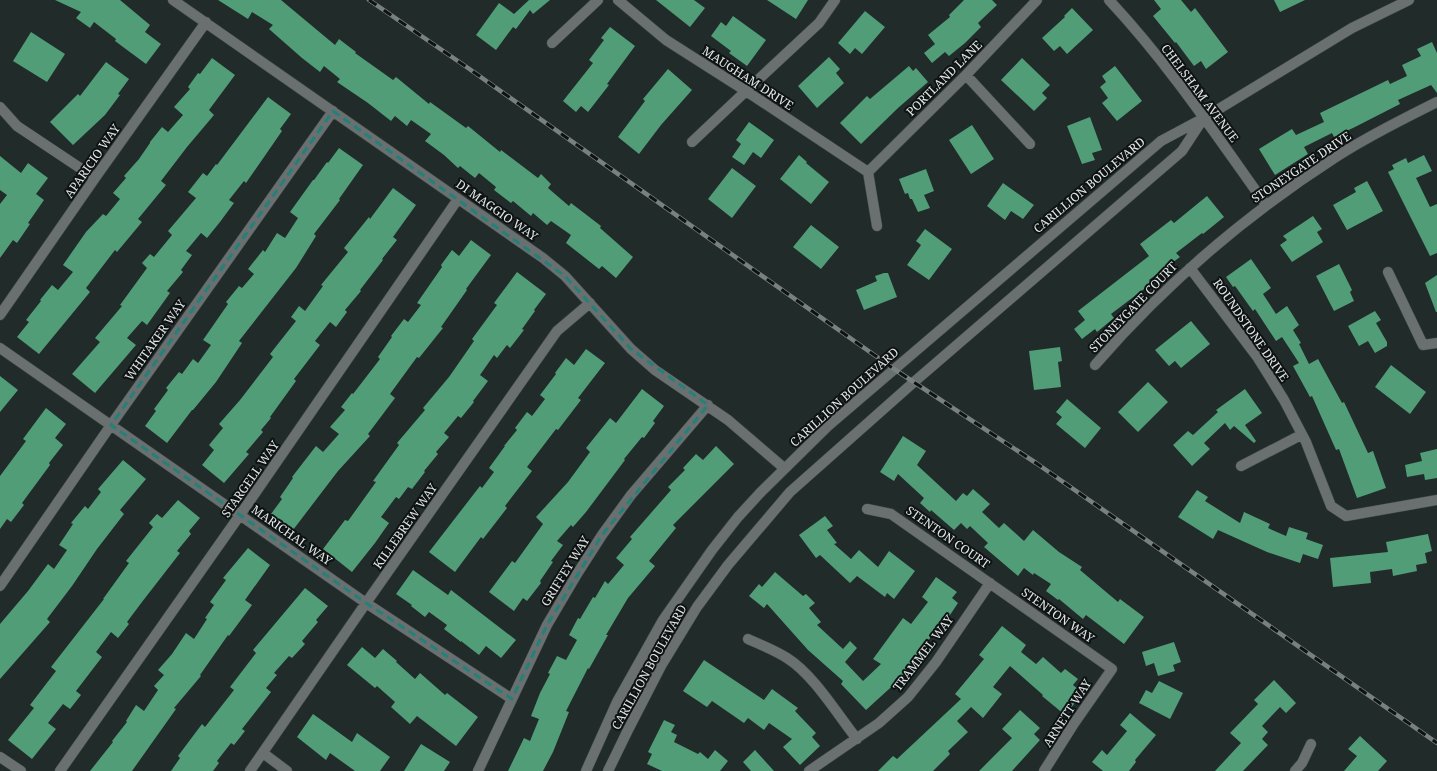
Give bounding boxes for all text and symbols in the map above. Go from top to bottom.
street label: PORTLAND LANE [902,36,986,120]
street label: CHELSHAM AVENUE [1157,40,1243,146]
street label: MAUGHAM DRIVE [699,42,797,114]
street label: APARICIO WAY [60,120,124,201]
street label: STONEYGATE DRIVE [1248,127,1354,207]
street label: CARILLION BOULEVARD [1030,133,1149,237]
street label: DI MAGGIO WAY [453,175,542,245]
street label: STONEYGATE COURT [1085,257,1181,356]
street label: ROUNDSTONE DRIVE [1209,275,1293,385]
street label: WHITAKER WAY [121,296,190,384]
street label: CARILLION BOULEVARD [786,343,902,450]
street label: STARGELL WAY [217,437,283,521]
street label: KILLEBREW WAY [369,479,441,572]
street label: MARICHAL WAY [248,501,336,569]
street label: STENTON COURT [903,502,994,573]
street label: GRIFFEY WAY [537,532,594,609]
street label: STENTON WAY [1018,584,1098,647]
street label: CARILLION BOULEVARD [607,601,691,733]
street label: TRAMMEL WAY [889,611,958,695]
street label: ARNETT WAY [1039,675,1096,750]

